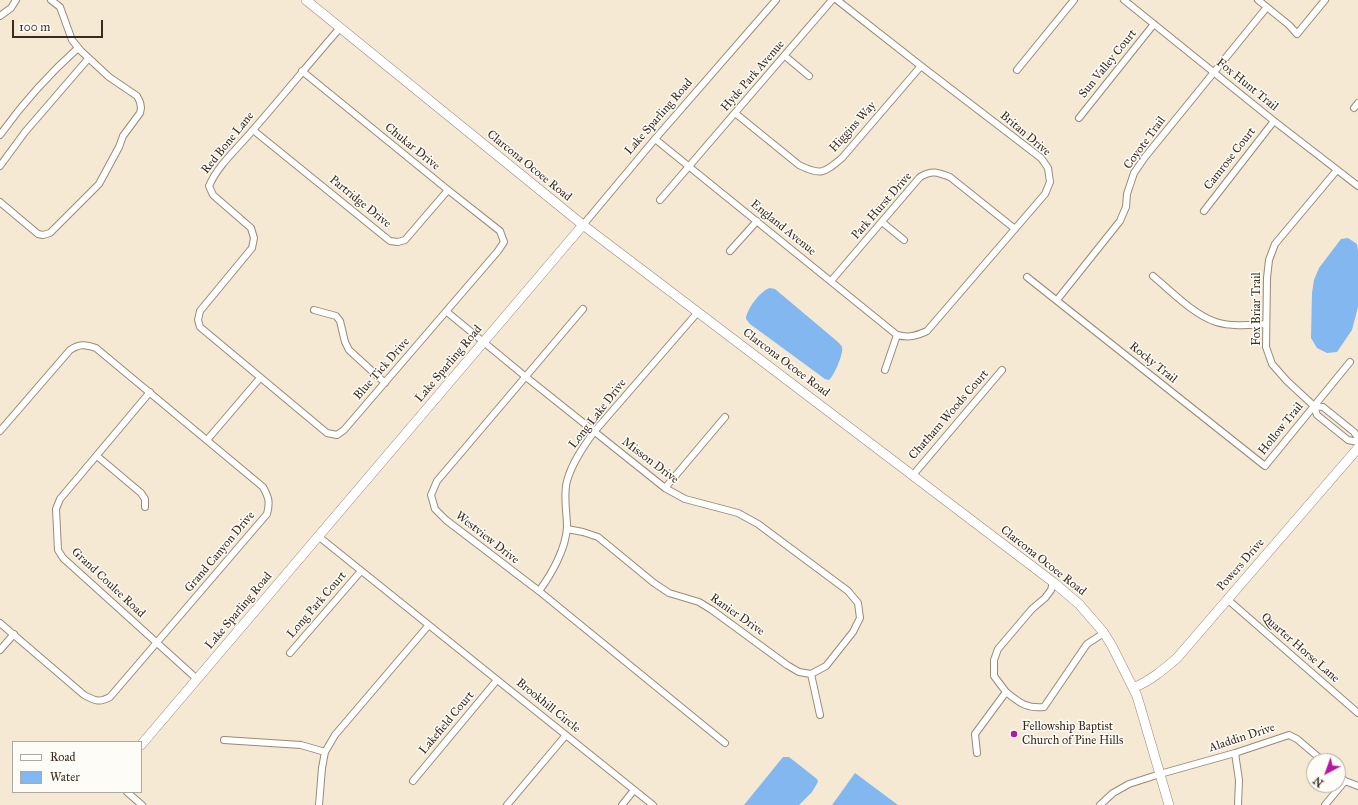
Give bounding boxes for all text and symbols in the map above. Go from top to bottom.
scale bar [14,12,105,38]
text: 100 m [19,20,50,34]
street label: Sun Valley Court [1076,27,1140,101]
street label: Hyde Park Avenue [718,37,788,115]
street label: Fox Hunt Trail [1213,56,1281,114]
street label: Lake Sparling Road [622,76,696,158]
street label: Higgins Way [827,99,879,155]
street label: Red Bone Lane [199,109,257,177]
street label: Britan Drive [997,109,1053,159]
street label: Coyote Trail [1121,114,1169,172]
street label: Chukar Drive [382,120,442,174]
street label: Camrose Court [1201,125,1259,193]
street label: Clarcona Ocoee Road [484,127,574,205]
street label: Park Hurst Drive [849,169,915,243]
street label: Partridge Drive [326,173,394,231]
street label: England Avenue [747,197,819,259]
street label: Fox Briar Trail [1250,272,1264,346]
street label: Lake Sparling Road [413,323,485,405]
street label: Clarcona Ocoee Road [740,326,832,400]
street label: Blue Tick Drive [351,335,413,403]
street label: Rocky Trail [1126,339,1180,387]
street label: Chatham Woods Court [906,367,992,463]
street label: Long Lake Drive [566,376,630,452]
street label: Hollow Trail [1255,400,1307,458]
street label: Misson Drive [619,435,681,487]
street label: Grand Canyon Drive [182,509,258,595]
street label: Westview Drive [452,509,522,567]
street label: Clarcona Ocoee Road [997,523,1089,599]
street label: Powers Drive [1214,536,1268,594]
street label: Grand Coulee Road [68,545,148,621]
street label: Long Park Court [284,569,350,641]
street label: Lake Sparling Road [203,570,275,652]
street label: Ranier Drive [707,591,767,639]
street label: Quarter Horse Lane [1258,610,1342,686]
street label: Brookhill Circle [513,676,583,736]
street label: Lakefield Court [417,689,477,757]
place label: Fellowship Baptist Church of Pine Hills [1022,720,1123,748]
street label: Aladdin Drive [1207,721,1277,755]
marker: Fellowship Baptist Church of Pine Hills [1009,729,1019,739]
legend [12,741,142,793]
text: Road [50,750,76,764]
north arrow [1306,753,1346,793]
text: Water [50,770,80,784]
text: N [1311,774,1326,790]

